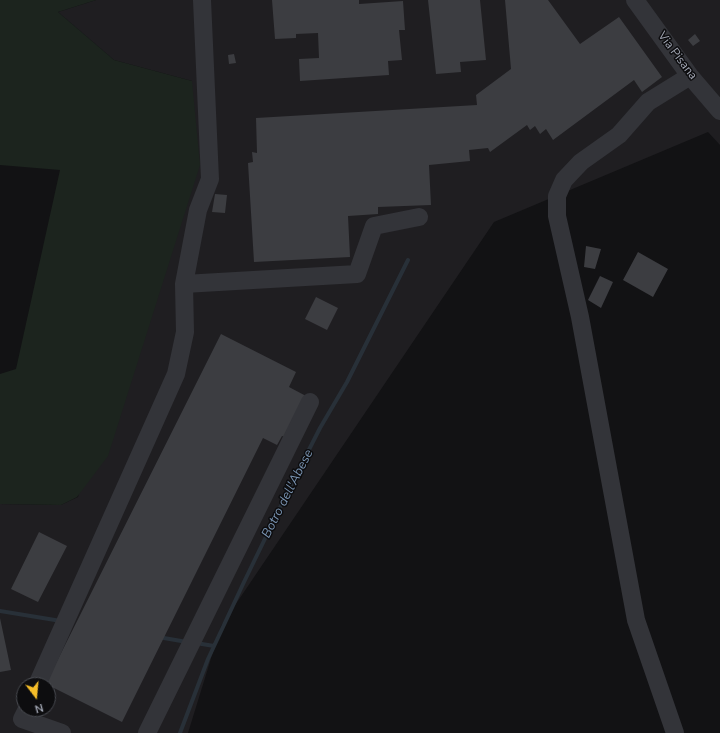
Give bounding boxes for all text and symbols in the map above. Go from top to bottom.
street label: Via Pisana [654,29,700,83]
water label: Botro dell'Abese [259,447,317,541]
north arrow [16,677,56,717]
text: N [33,700,45,716]

